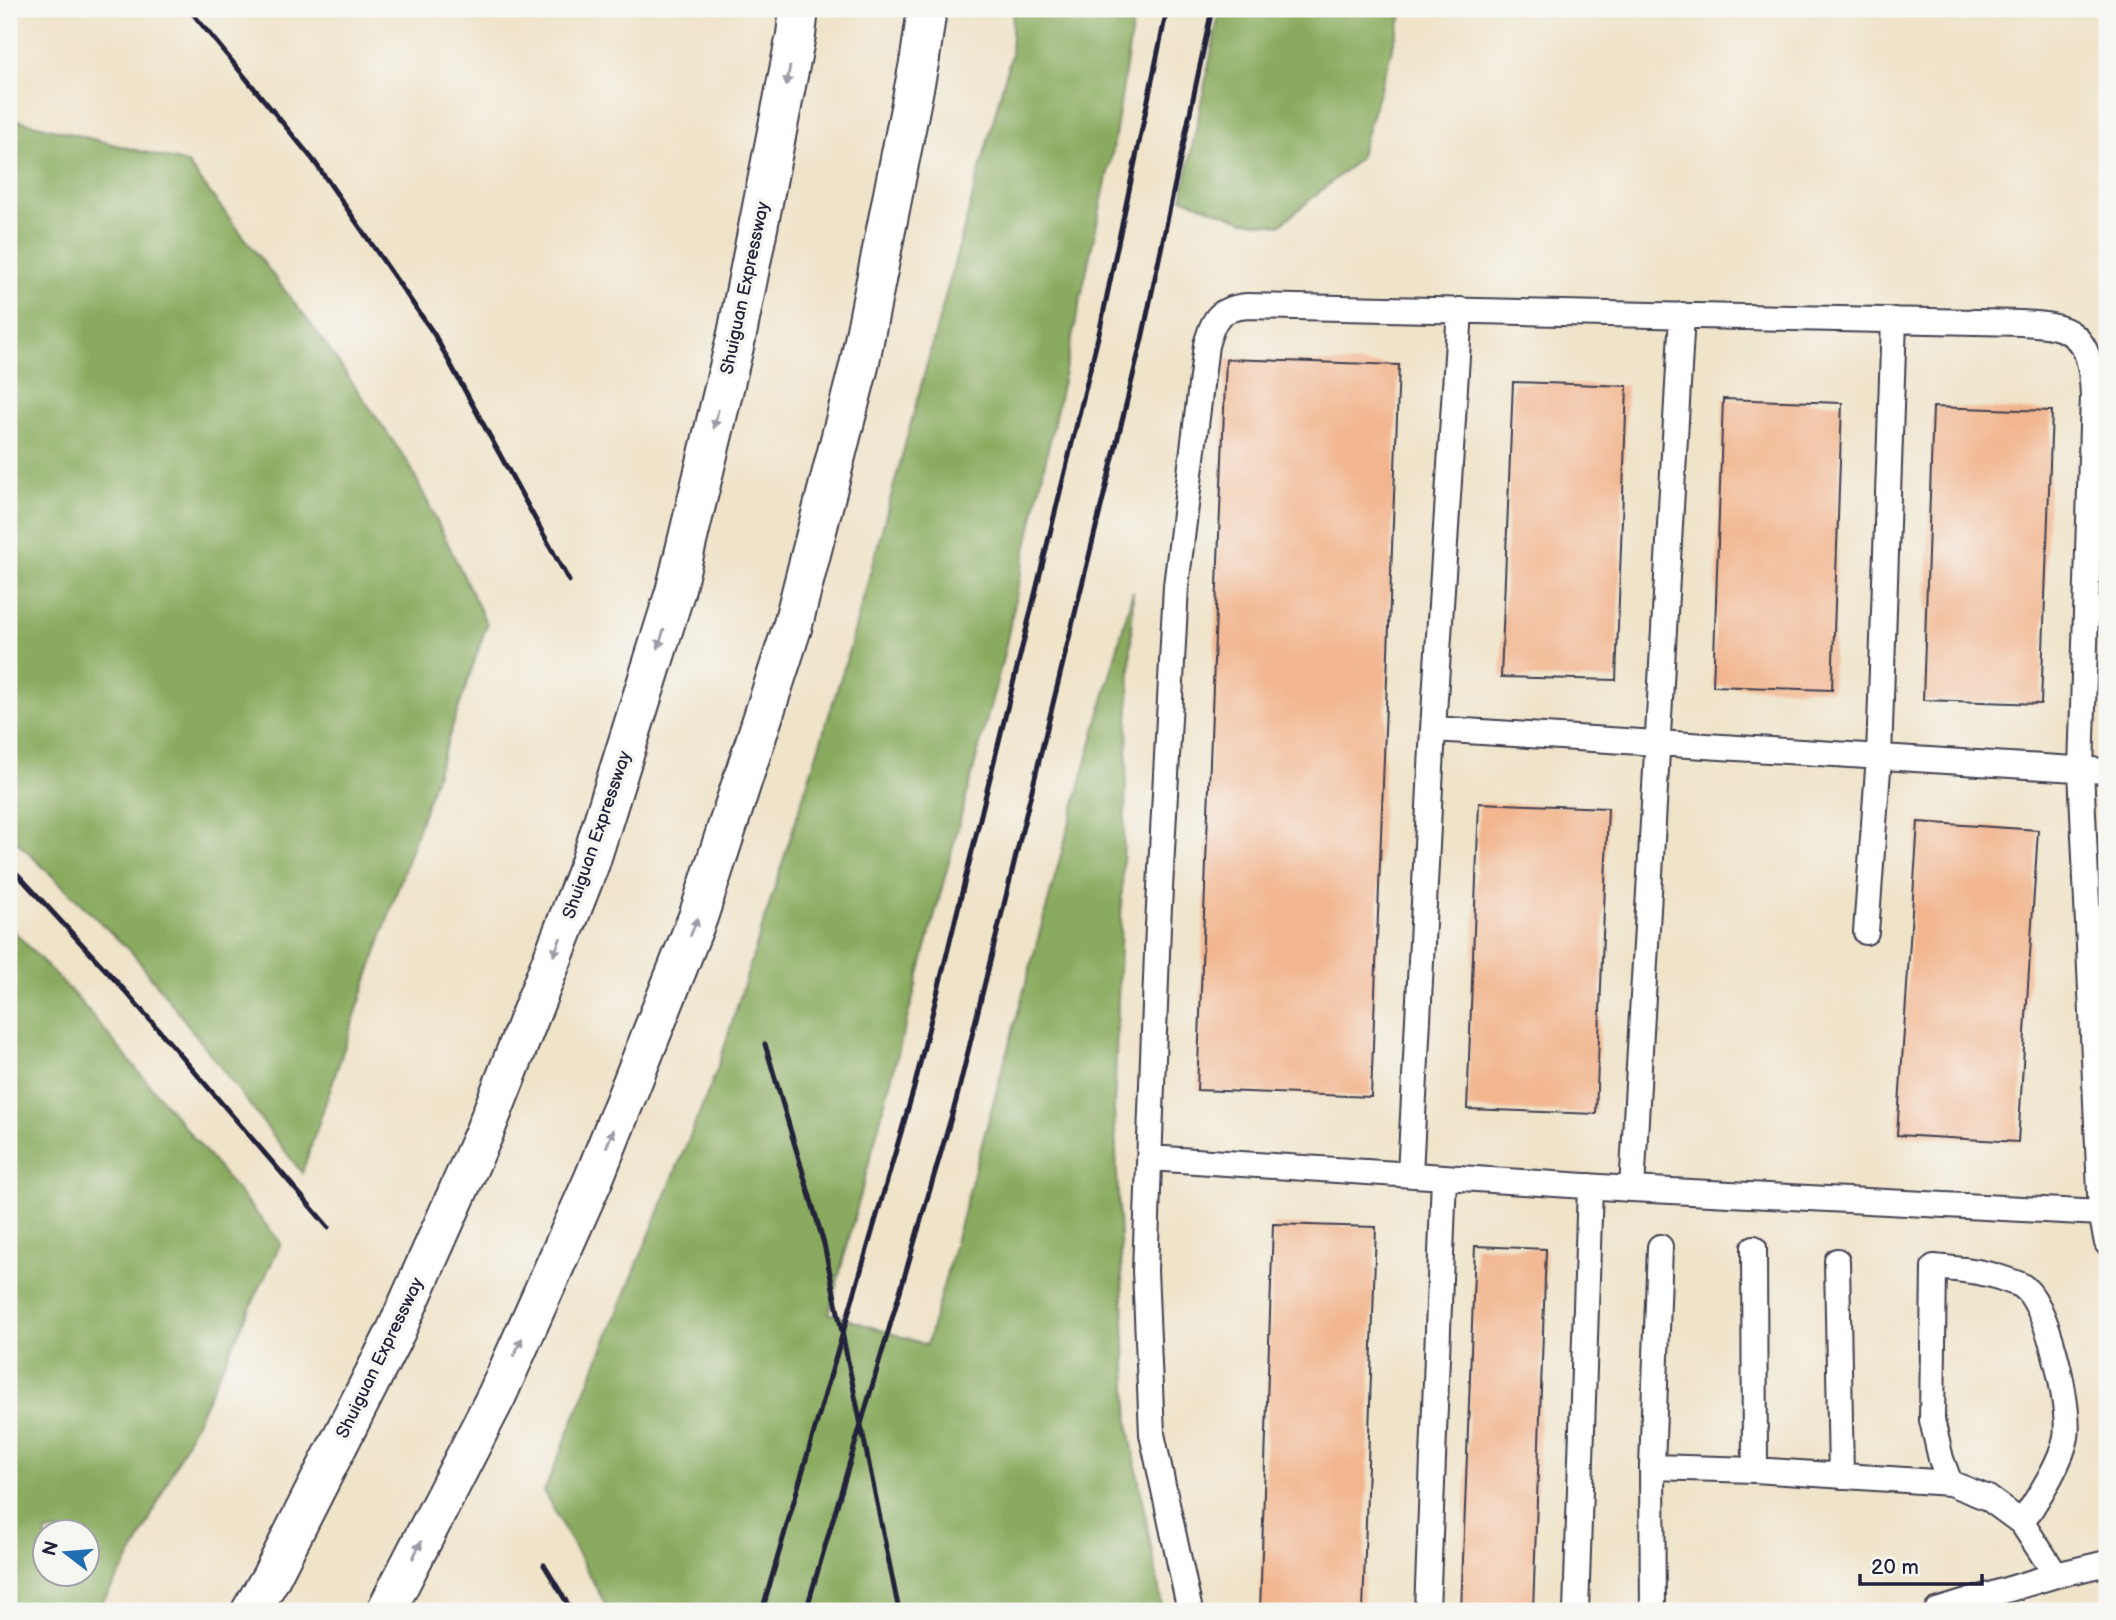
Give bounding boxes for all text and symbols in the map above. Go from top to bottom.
one-way arrow [782,65,793,87]
street label: Shuiguan Expressway [716,199,774,376]
one-way arrow [711,408,722,430]
one-way arrow [655,629,665,650]
street label: Shuiguan Expressway [558,747,636,922]
one-way arrow [689,916,700,937]
one-way arrow [552,937,563,958]
one-way arrow [604,1128,615,1149]
street label: Shuiguan Expressway [332,1273,428,1442]
one-way arrow [513,1336,524,1357]
north arrow [32,1518,102,1588]
text: N [38,1539,64,1559]
one-way arrow [411,1540,423,1560]
scale bar [1860,1543,1983,1587]
text: 20 m [1871,1555,1919,1580]

